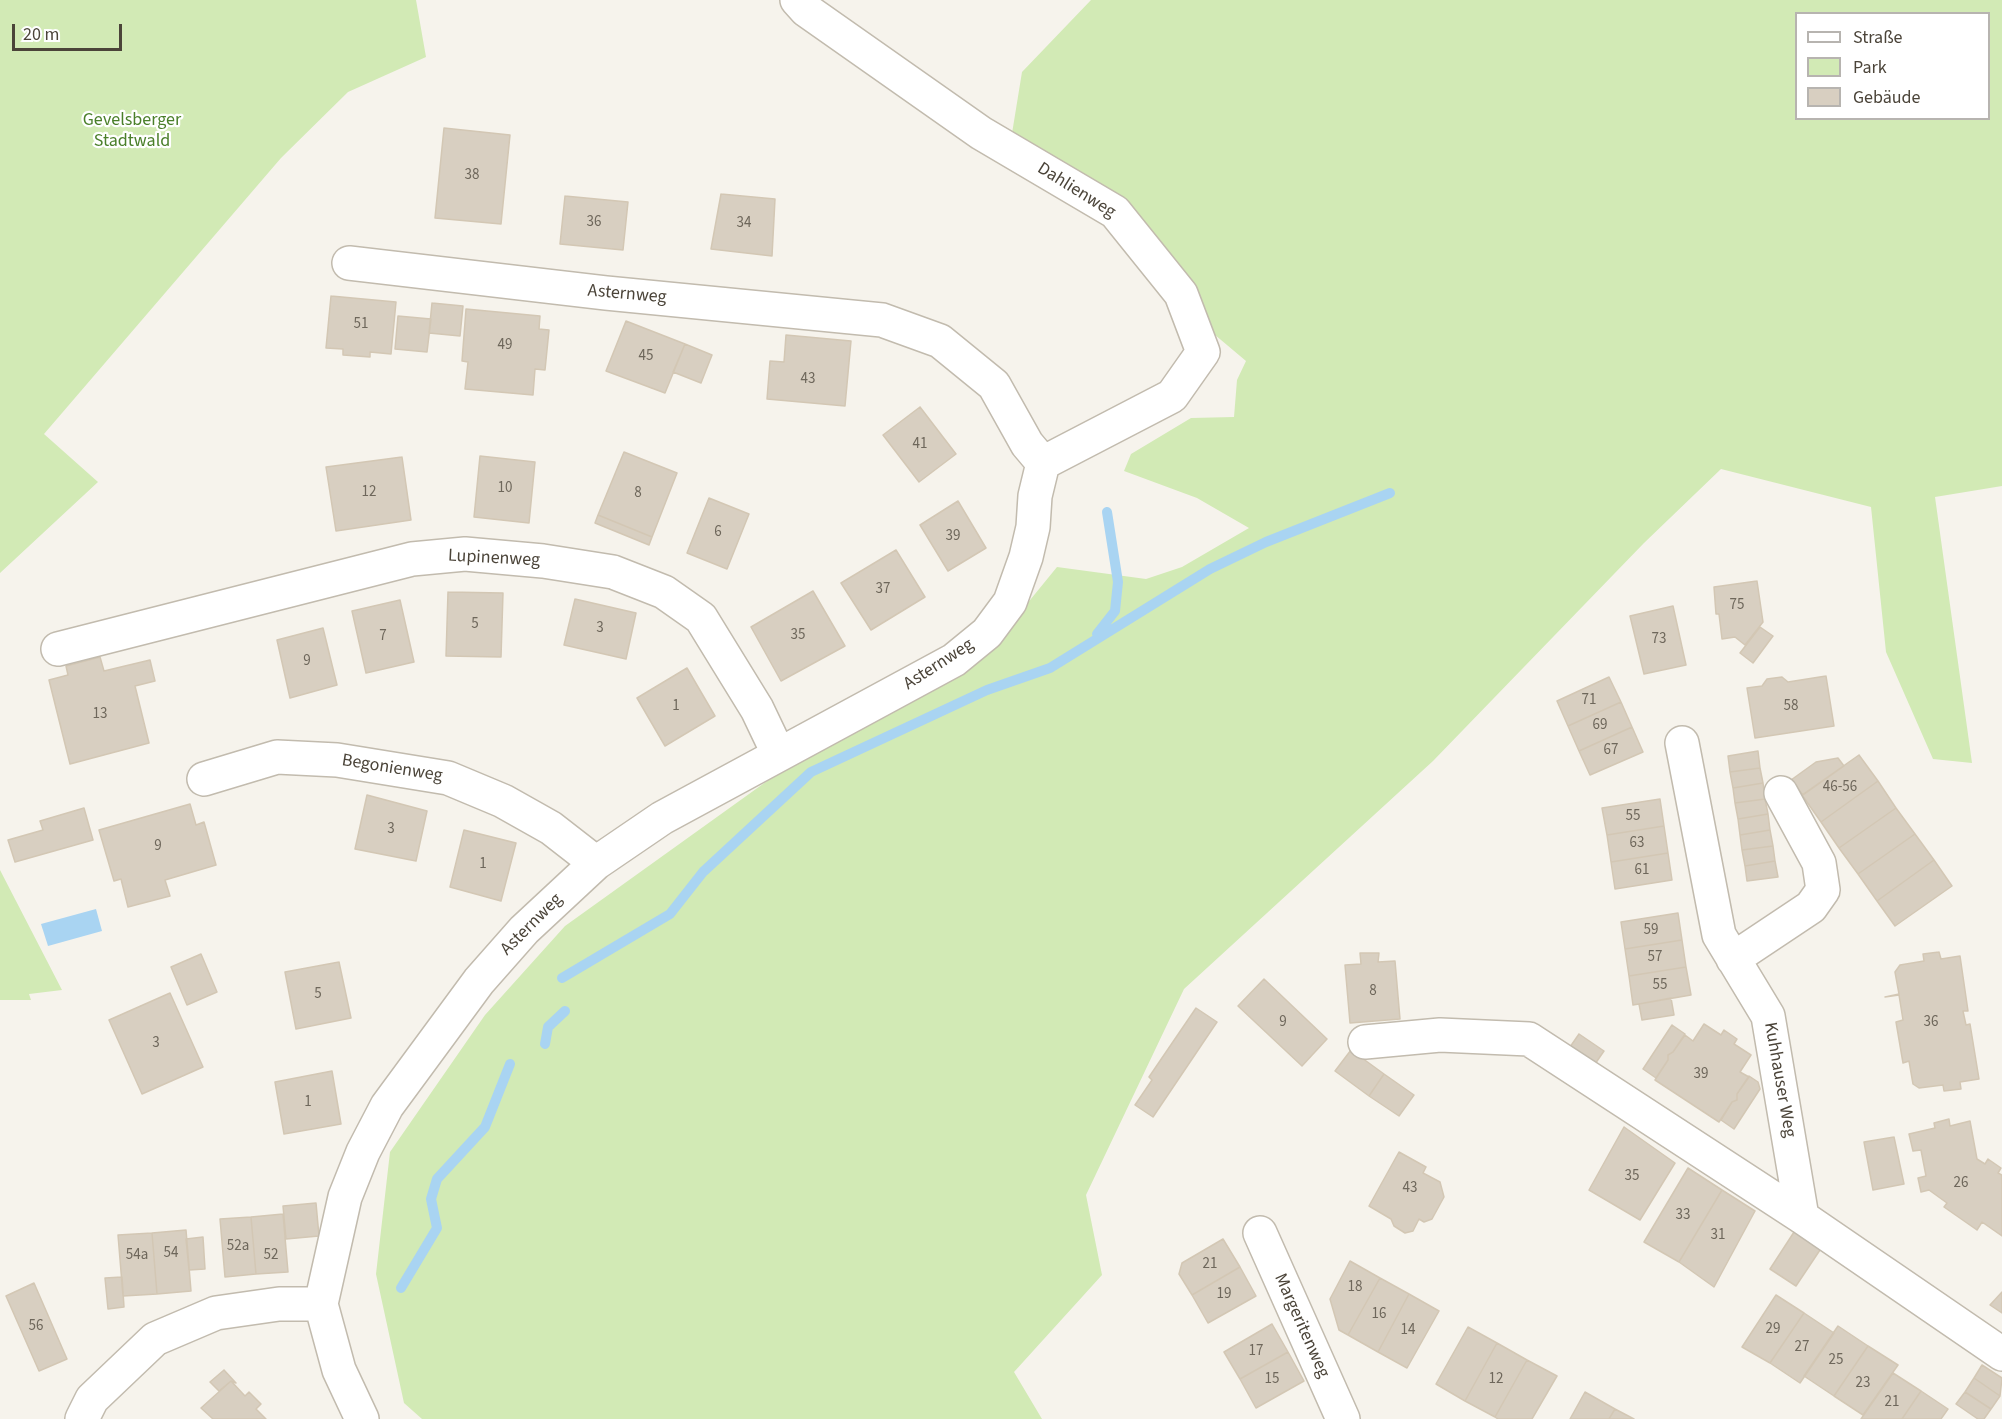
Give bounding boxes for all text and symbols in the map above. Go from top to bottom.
scale bar [15,12,124,50]
legend [1795,12,1990,120]
text: 20 m [23,22,59,47]
text: Straße [1853,25,1902,50]
text: Park [1853,55,1887,80]
text: Gebäude [1853,85,1921,110]
park label: Gevelsberger Stadtwald [83,110,181,152]
street label: Dahlienweg [1033,158,1119,224]
house number: 38 [465,167,479,185]
house number: 36 [587,214,601,232]
house number: 34 [737,215,751,233]
street label: Asternweg [587,281,667,309]
house number: 51 [354,316,368,334]
house number: 49 [498,337,512,355]
house number: 45 [639,348,653,366]
house number: 43 [801,371,815,389]
house number: 41 [913,436,927,454]
house number: 10 [498,480,512,498]
house number: 12 [362,484,376,502]
house number: 8 [634,485,642,503]
house number: 6 [714,524,722,542]
house number: 39 [946,528,960,546]
street label: Lupinenweg [447,546,541,572]
house number: 37 [876,581,890,599]
house number: 75 [1730,597,1744,615]
house number: 5 [471,616,479,634]
house number: 3 [596,620,604,638]
house number: 35 [791,627,805,645]
house number: 7 [379,628,387,646]
house number: 73 [1652,631,1666,649]
street label: Asternweg [900,634,978,696]
house number: 9 [303,653,311,671]
house number: 71 [1582,692,1596,710]
house number: 1 [672,698,680,716]
house number: 58 [1784,698,1798,716]
house number: 13 [93,706,107,724]
house number: 69 [1593,717,1607,735]
house number: 67 [1604,742,1618,760]
street label: Begonienweg [340,750,444,788]
house number: 46-56 [1823,779,1857,797]
house number: 55 [1626,808,1640,826]
house number: 3 [387,821,395,839]
house number: 63 [1630,835,1644,853]
house number: 9 [154,838,162,856]
house number: 1 [479,856,487,874]
house number: 61 [1635,862,1649,880]
street label: Asternweg [496,889,568,961]
house number: 59 [1644,922,1658,940]
house number: 57 [1648,949,1662,967]
house number: 55 [1653,977,1667,995]
house number: 8 [1369,983,1377,1001]
house number: 5 [314,986,322,1004]
house number: 9 [1279,1014,1287,1032]
house number: 36 [1924,1014,1938,1032]
street label: Kuhhauser Weg [1758,1021,1800,1139]
house number: 3 [152,1035,160,1053]
house number: 39 [1694,1066,1708,1084]
house number: 1 [304,1094,312,1112]
house number: 35 [1625,1168,1639,1186]
house number: 26 [1954,1175,1968,1193]
house number: 43 [1403,1180,1417,1198]
house number: 33 [1676,1207,1690,1225]
house number: 31 [1711,1227,1725,1245]
house number: 52a [227,1238,249,1256]
house number: 54 [164,1245,178,1263]
house number: 54a [126,1247,148,1265]
house number: 52 [264,1247,278,1265]
house number: 21 [1203,1256,1217,1274]
street label: Margeritenweg [1268,1270,1334,1382]
house number: 18 [1348,1279,1362,1297]
house number: 19 [1217,1286,1231,1304]
house number: 16 [1372,1306,1386,1324]
house number: 56 [29,1318,43,1336]
house number: 29 [1766,1321,1780,1339]
house number: 14 [1401,1322,1415,1340]
house number: 27 [1795,1339,1809,1357]
house number: 17 [1249,1343,1263,1361]
house number: 25 [1829,1352,1843,1370]
house number: 15 [1265,1371,1279,1389]
house number: 12 [1489,1371,1503,1389]
house number: 23 [1856,1375,1870,1393]
house number: 21 [1885,1394,1899,1412]

